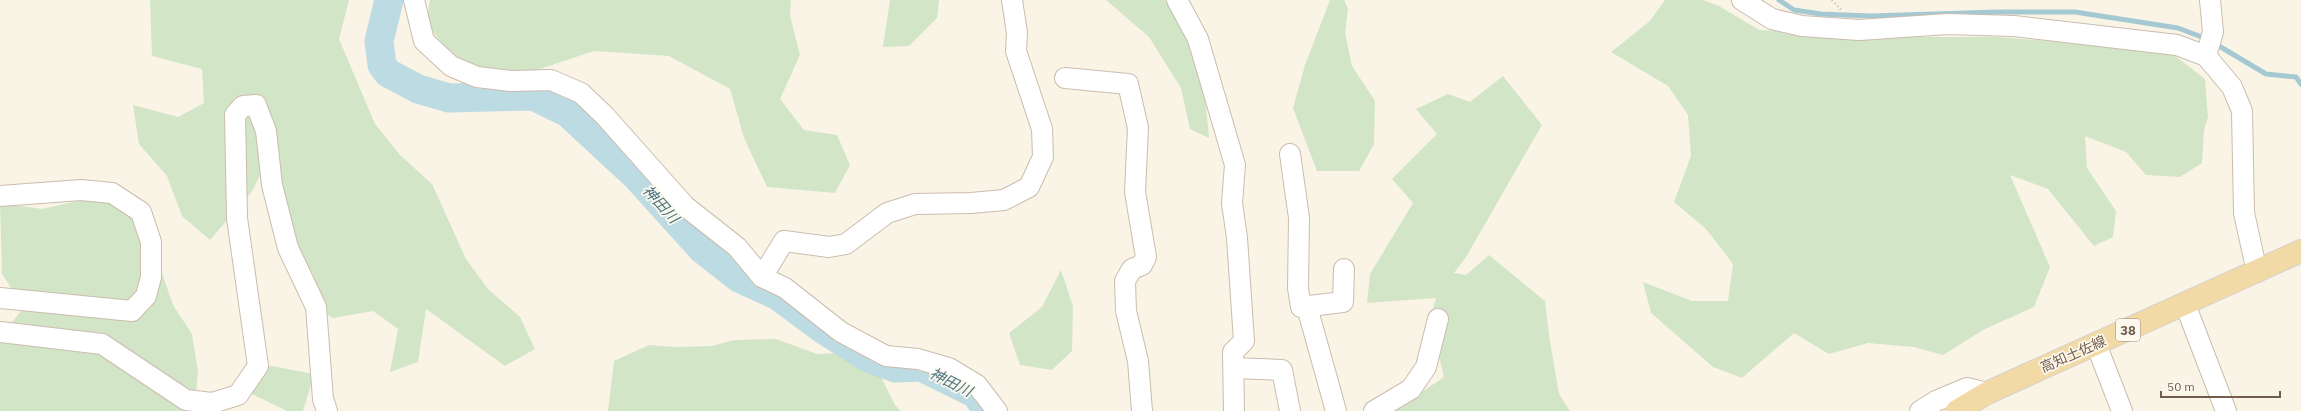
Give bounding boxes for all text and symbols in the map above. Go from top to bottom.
water label: 神田川 [639,181,684,229]
road number: 38 [2116,319,2140,341]
street label: 高知土佐線 [2037,332,2109,376]
water label: 神田川 [927,363,977,402]
scale bar [2161,373,2280,399]
text: 50 m [2167,379,2195,394]

